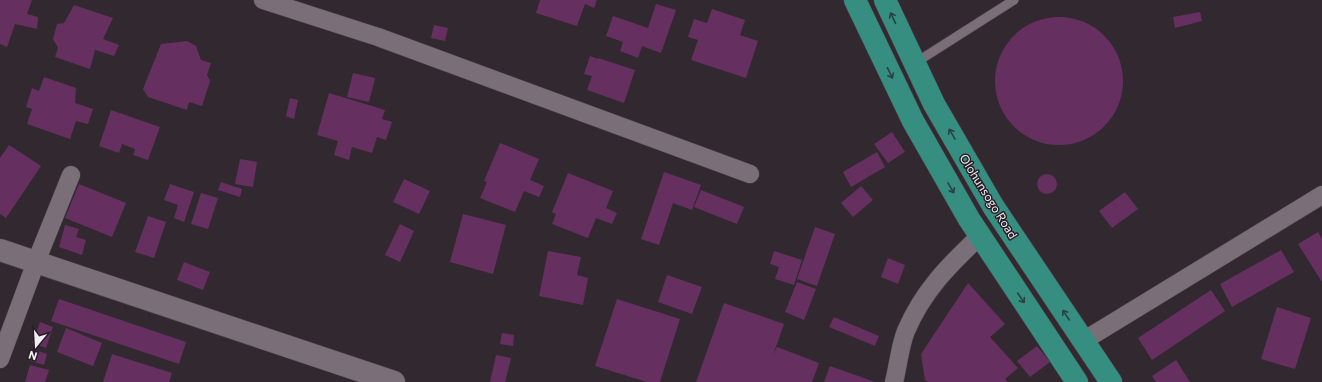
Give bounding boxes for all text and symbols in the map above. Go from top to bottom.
one-way arrow [889,12,896,24]
one-way arrow [887,67,894,79]
one-way arrow [947,128,955,140]
street label: Olohunsogo Road [957,151,1021,241]
one-way arrow [947,182,955,194]
one-way arrow [1017,292,1025,303]
one-way arrow [1062,310,1070,321]
north arrow [16,326,56,366]
text: N [27,349,39,363]

